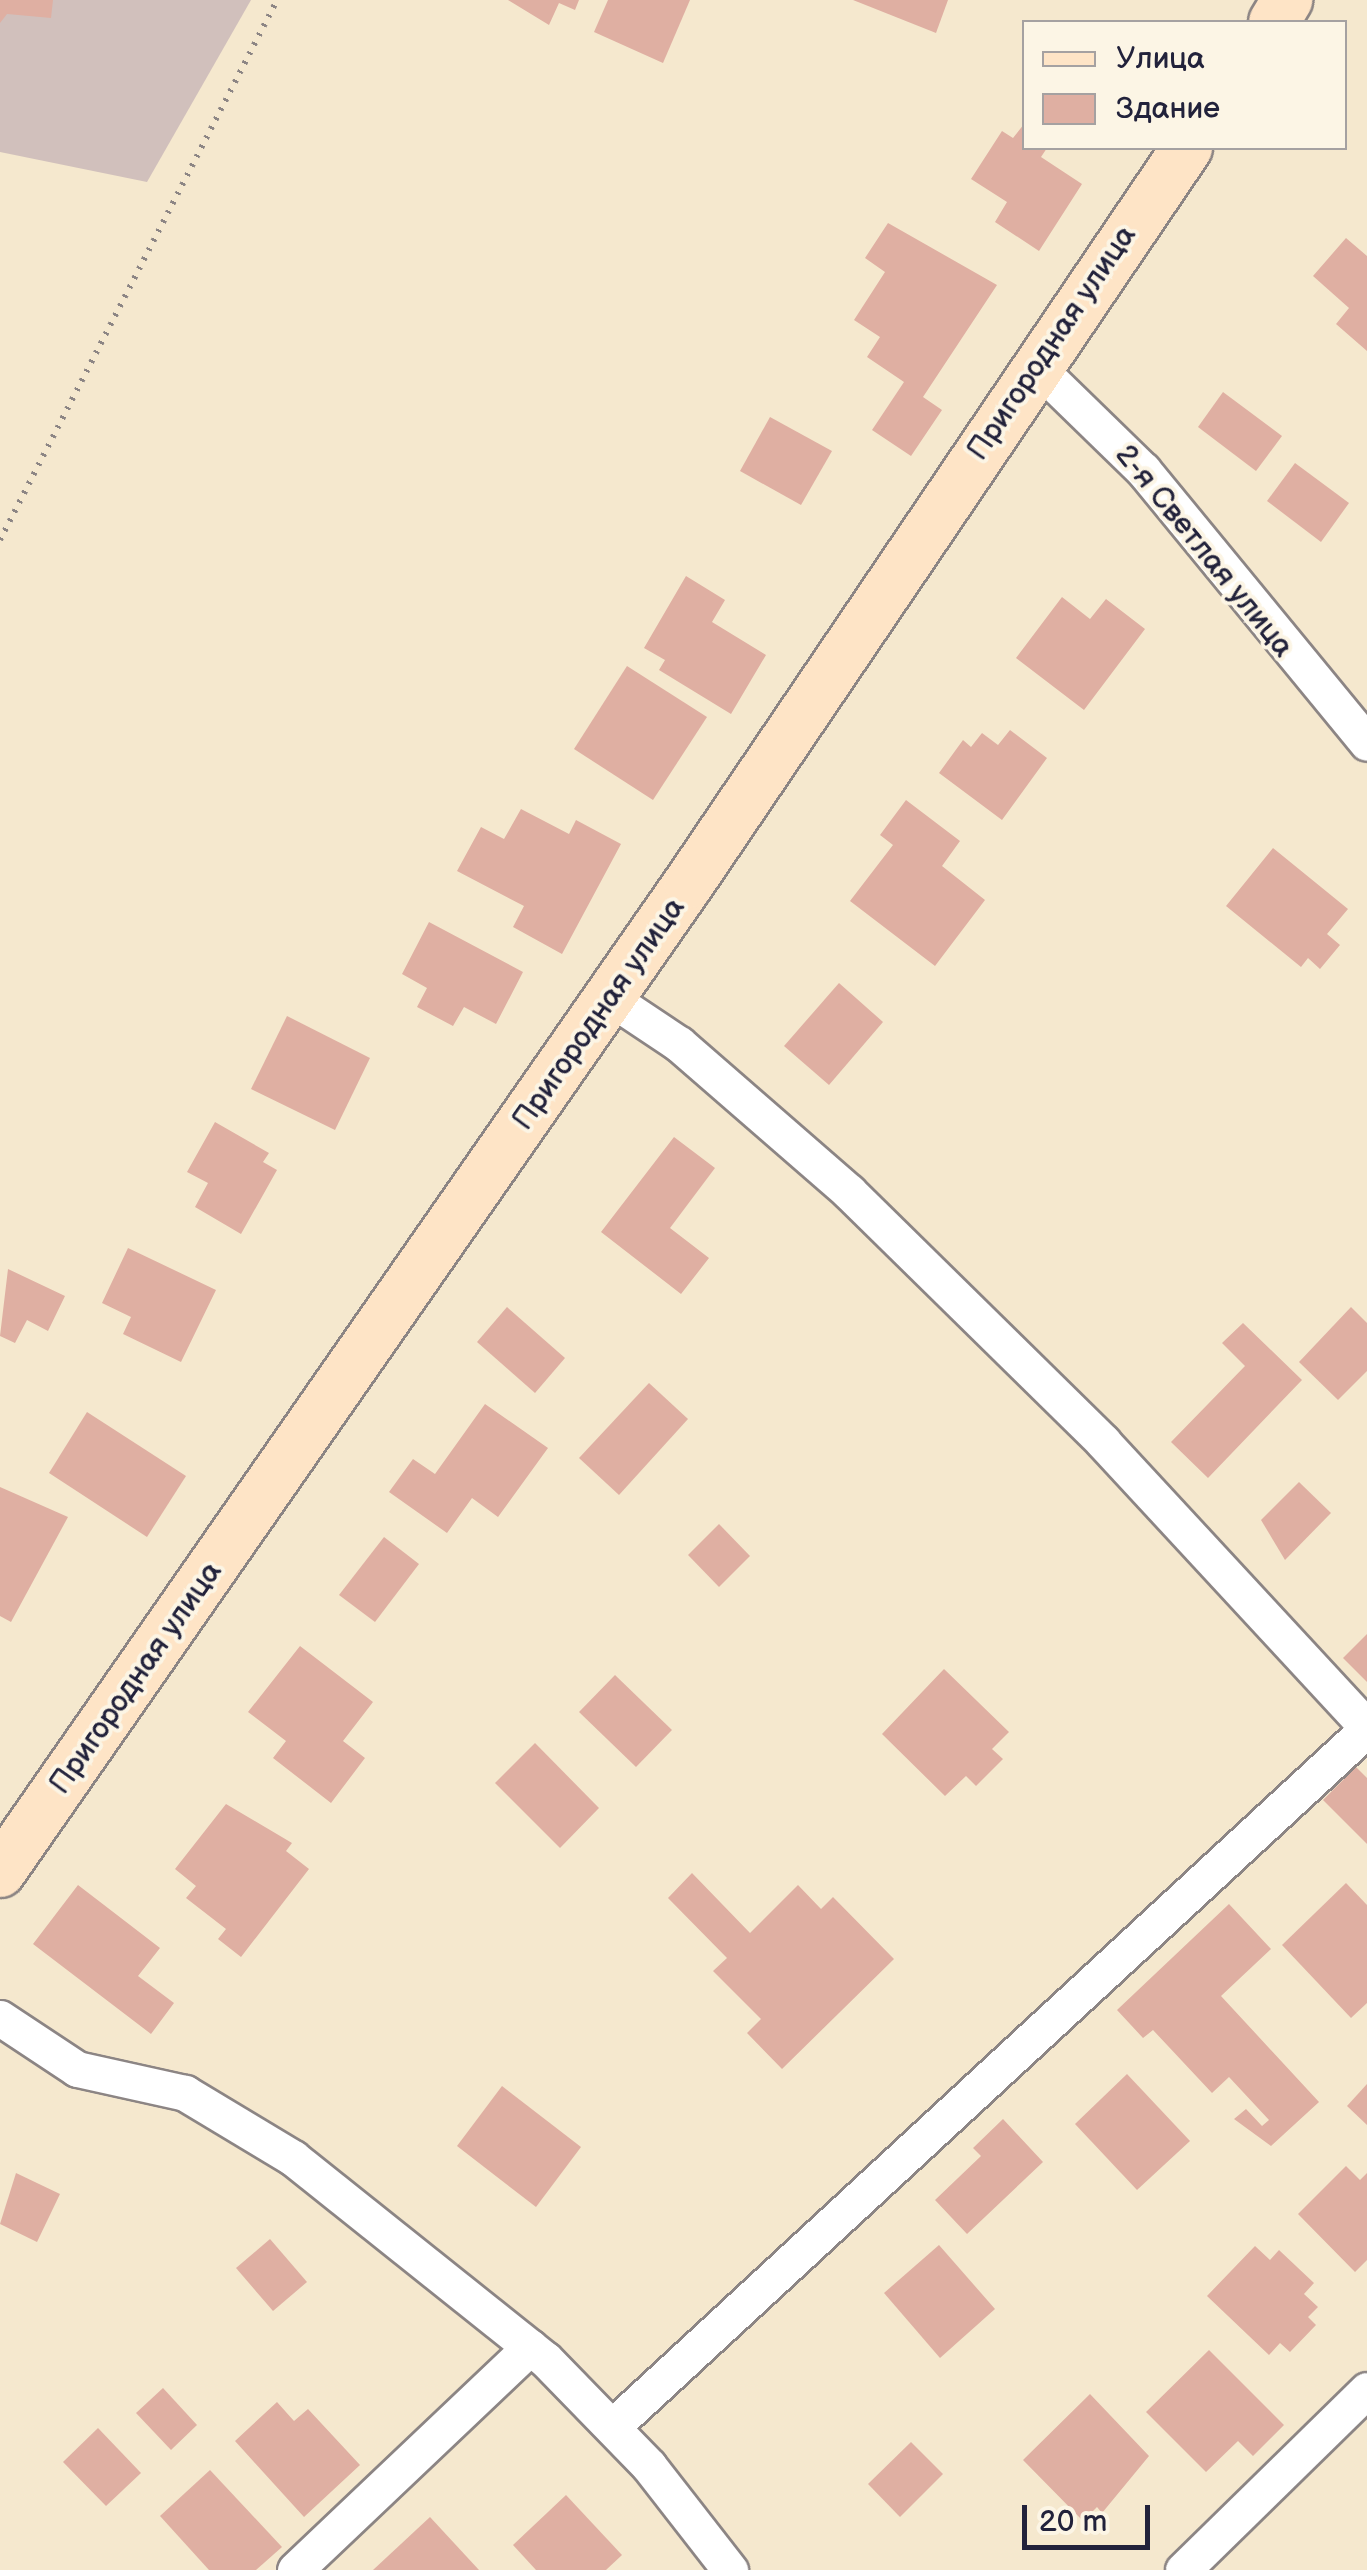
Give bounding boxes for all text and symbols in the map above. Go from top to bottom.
legend [1022,20,1347,150]
text: Улица [1116,41,1205,77]
text: Здание [1116,91,1220,127]
street label: Пригородная улица [960,219,1144,467]
street label: 2-я Светлая улица [1107,438,1301,664]
street label: Пригородная улица [505,891,693,1137]
street label: Пригородная улица [42,1555,230,1801]
scale bar [1027,2485,1154,2547]
text: 20 m [1039,2504,1107,2540]

